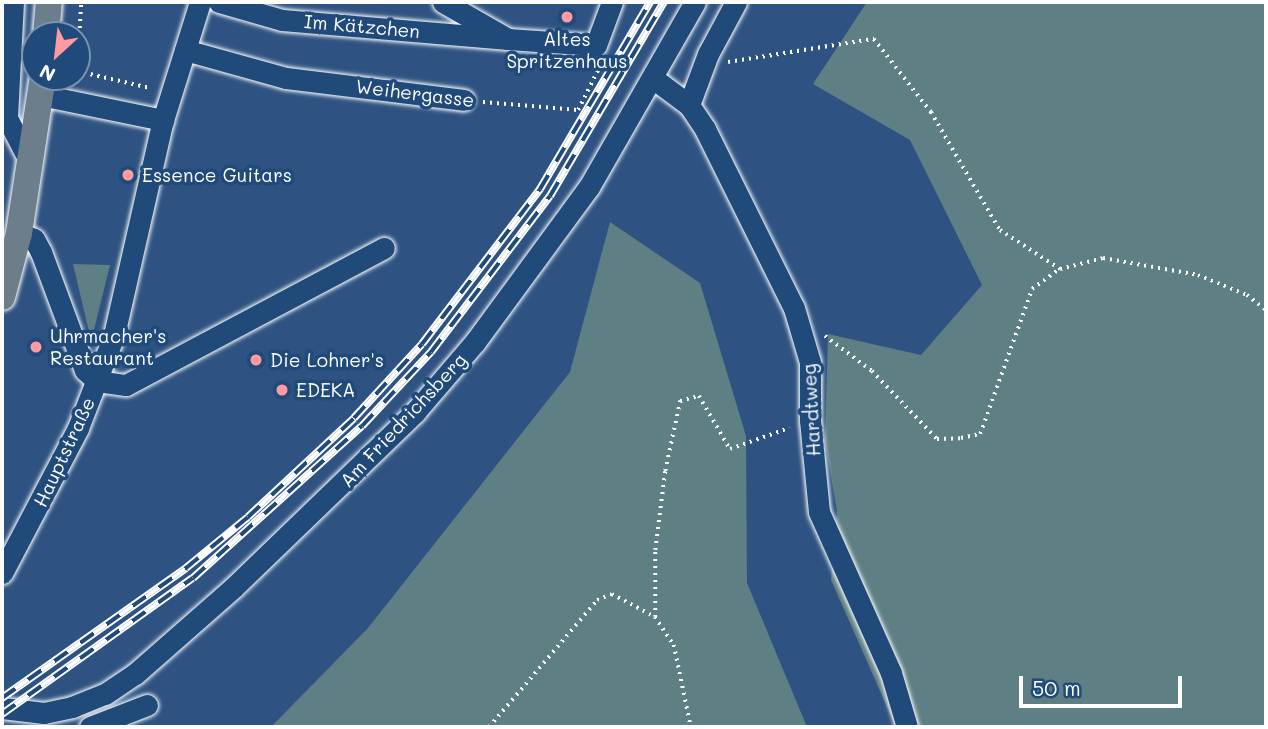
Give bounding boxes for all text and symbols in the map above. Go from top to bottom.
marker: Altes Spritzenhaus [559,9,575,25]
street label: Im Kätzchen [303,10,421,42]
north arrow [21,21,91,91]
place label: Altes Spritzenhaus [506,28,628,72]
text: N [35,59,59,88]
street label: Weihergasse [354,74,476,112]
place label: Essence Guitars [142,164,292,186]
marker: Essence Guitars [120,167,136,183]
place label: Uhrmacher's Restaurant [50,325,167,369]
marker: Uhrmacher's Restaurant [28,339,44,355]
street label: Am Friedrichsberg [335,348,471,492]
place label: Die Lohner's [270,349,384,371]
marker: Die Lohner's [248,352,264,368]
street label: Hardtweg [797,363,825,457]
place label: EDEKA [296,379,356,401]
marker: EDEKA [274,382,290,398]
street label: Hauptstraße [29,393,99,511]
scale bar [1023,662,1186,706]
text: 50 m [1032,674,1081,701]

